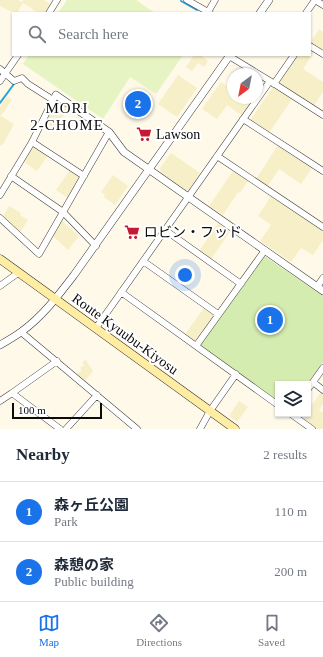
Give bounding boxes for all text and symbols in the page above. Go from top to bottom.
search box [12,12,311,56]
icon: search [26,23,48,45]
text: Search here [58,26,128,42]
north arrow [227,68,263,104]
pin: 2 [125,89,151,119]
district label: MORI 2-CHOME [30,100,104,133]
supermarket icon: Lawson [135,125,153,143]
place label: Lawson [156,127,200,142]
supermarket icon: ロビン・フッド [123,223,141,241]
place label: ロビン・フッド [144,225,242,240]
your location [175,265,195,285]
street label: Route Kyuubu-Kiyosu [69,291,181,377]
pin: 1 [257,305,283,335]
map controls [275,381,311,417]
button: layers [275,381,311,417]
scale bar [12,401,102,420]
text: 100 m [18,404,46,416]
text: Nearby [16,445,70,464]
text: 2 results [263,447,307,462]
text: 森ヶ丘公園 [54,497,129,513]
text: 1 [26,504,32,519]
text: 110 m [275,504,307,519]
text: Park [54,514,78,529]
text: 森憩の家 [54,557,114,573]
text: 2 [26,564,32,579]
text: 200 m [274,564,307,579]
text: Public building [54,574,134,589]
tab: Map [38,612,60,648]
tab: Directions [136,612,182,648]
tab: Saved [258,612,285,648]

